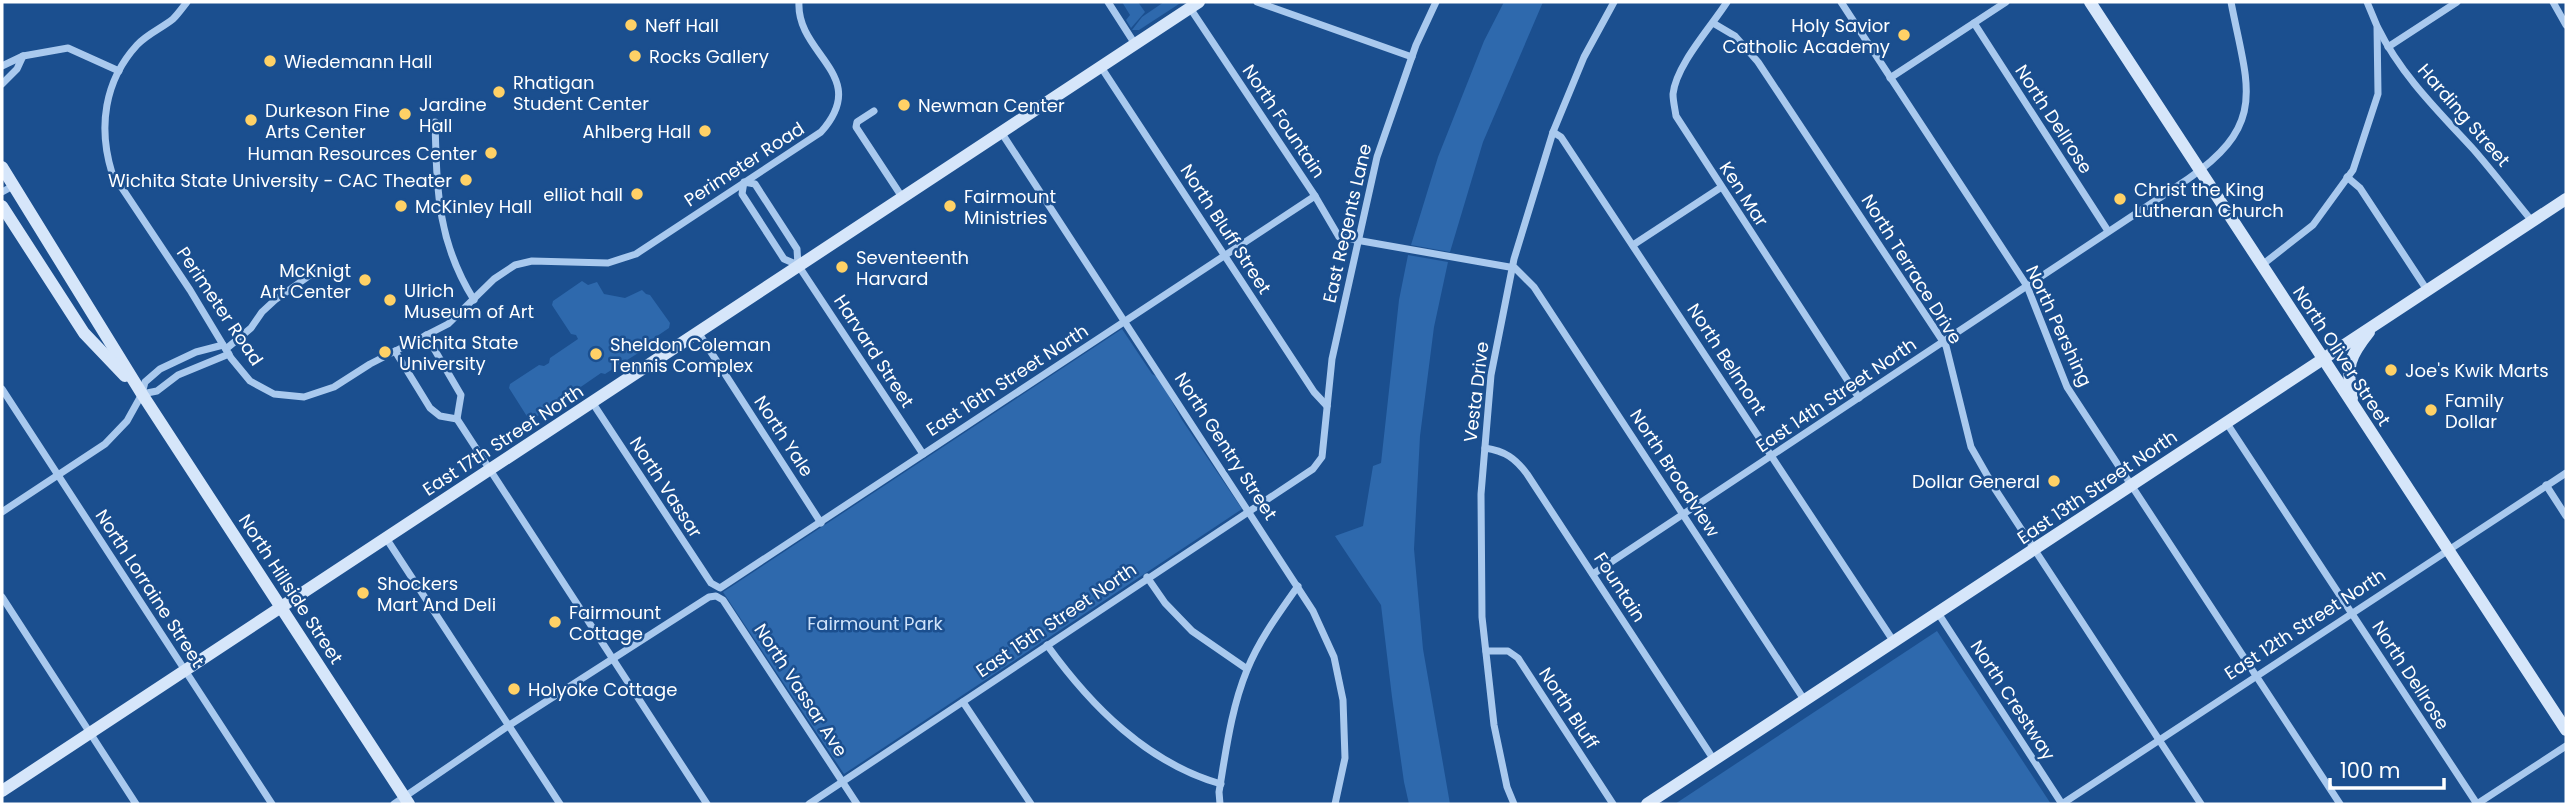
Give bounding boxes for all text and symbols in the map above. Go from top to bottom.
place label: Neff Hall [645,13,719,38]
place label: Holy Savior Catholic Academy [1723,13,1890,59]
marker: Neff Hall [623,17,639,33]
marker: Holy Savior Catholic Academy [1896,27,1912,43]
place label: Rocks Gallery [649,44,769,69]
marker: Rocks Gallery [627,48,643,64]
place label: Wiedemann Hall [284,49,433,74]
marker: Wiedemann Hall [262,53,278,69]
street label: Harding Street [2412,58,2516,172]
street label: North Fountain [1237,59,1331,183]
street label: North Dellrose [2009,60,2099,178]
place label: Rhatigan Student Center [513,70,649,116]
marker: Rhatigan Student Center [491,84,507,100]
place label: Jardine Hall [419,92,487,138]
place label: Newman Center [918,93,1065,118]
marker: Newman Center [896,97,912,113]
place label: Durkeson Fine Arts Center [265,98,390,144]
marker: Jardine Hall [397,106,413,122]
marker: Durkeson Fine Arts Center [243,112,259,128]
street label: Perimeter Road [679,116,809,212]
place label: Ahlberg Hall [582,119,691,144]
marker: Ahlberg Hall [697,123,713,139]
place label: Human Resources Center [247,141,477,166]
street label: East Regents Lane [1317,141,1377,305]
marker: Human Resources Center [483,145,499,161]
street label: Ken Mar [1714,157,1774,232]
street label: North Bluff Street [1175,159,1277,299]
place label: Wichita State University - CAC Theater [108,168,452,193]
marker: Wichita State University - CAC Theater [458,172,474,188]
place label: Christ the King Lutheran Church [2134,177,2284,223]
place label: elliot hall [543,182,623,207]
place label: Fairmount Ministries [964,184,1056,230]
marker: elliot hall [629,186,645,202]
street label: North Terrace Drive [1856,189,1968,349]
marker: Christ the King Lutheran Church [2112,191,2128,207]
place label: McKinley Hall [415,194,532,219]
marker: McKinley Hall [393,198,409,214]
marker: Fairmount Ministries [942,198,958,214]
street label: Perimeter Road [171,242,269,370]
place label: Seventeenth Harvard [856,245,969,291]
place label: McKnigt Art Center [260,258,351,304]
marker: Seventeenth Harvard [834,259,850,275]
street label: North Pershing [2020,261,2098,391]
marker: McKnigt Art Center [357,272,373,288]
place label: Ulrich Museum of Art [404,278,534,324]
street label: North Oliver Street [2287,281,2397,431]
street label: Harvard Street [828,290,920,412]
marker: Ulrich Museum of Art [382,292,398,308]
street label: North Belmont [1682,298,1772,420]
street label: East 16th Street North [921,318,1093,442]
place label: Wichita State University [399,330,518,376]
place label: Sheldon Coleman Tennis Complex [610,332,771,378]
street label: East 14th Street North [1751,332,1921,458]
street label: Vesta Drive [1457,340,1495,444]
marker: Wichita State University [377,344,393,360]
marker: Sheldon Coleman Tennis Complex [588,346,604,362]
place label: Joe's Kwik Marts [2405,358,2549,383]
marker: Joe's Kwik Marts [2383,362,2399,378]
street label: North Gentry Street [1169,367,1283,525]
street label: East 17th Street North [418,379,588,501]
place label: Family Dollar [2445,388,2504,434]
street label: North Yale [748,391,820,481]
marker: Family Dollar [2423,402,2439,418]
street label: North Broadview [1624,404,1726,542]
street label: East 13th Street North [2012,424,2182,550]
street label: North Vassar [624,432,708,543]
place label: Dollar General [1912,469,2040,494]
marker: Dollar General [2046,473,2062,489]
street label: North Lorraine Street [90,504,210,672]
street label: North Hillside Street [233,509,349,669]
street label: Fountain [1588,547,1652,627]
street label: East 15th Street North [971,557,1141,683]
street label: East 12th Street North [2220,562,2390,686]
place label: Shockers Mart And Deli [377,571,496,617]
marker: Shockers Mart And Deli [355,585,371,601]
place label: Fairmount Cottage [569,600,661,646]
park label: Fairmount Park [807,611,943,636]
marker: Fairmount Cottage [547,614,563,630]
street label: North Dellrose [2366,616,2456,734]
street label: North Vassar Ave [749,619,853,761]
street label: North Crestway [1965,635,2061,765]
street label: North Bluff [1533,662,1605,754]
place label: Holyoke Cottage [528,677,677,702]
marker: Holyoke Cottage [506,681,522,697]
scale bar [2330,746,2444,790]
text: 100 m [2340,756,2400,785]

